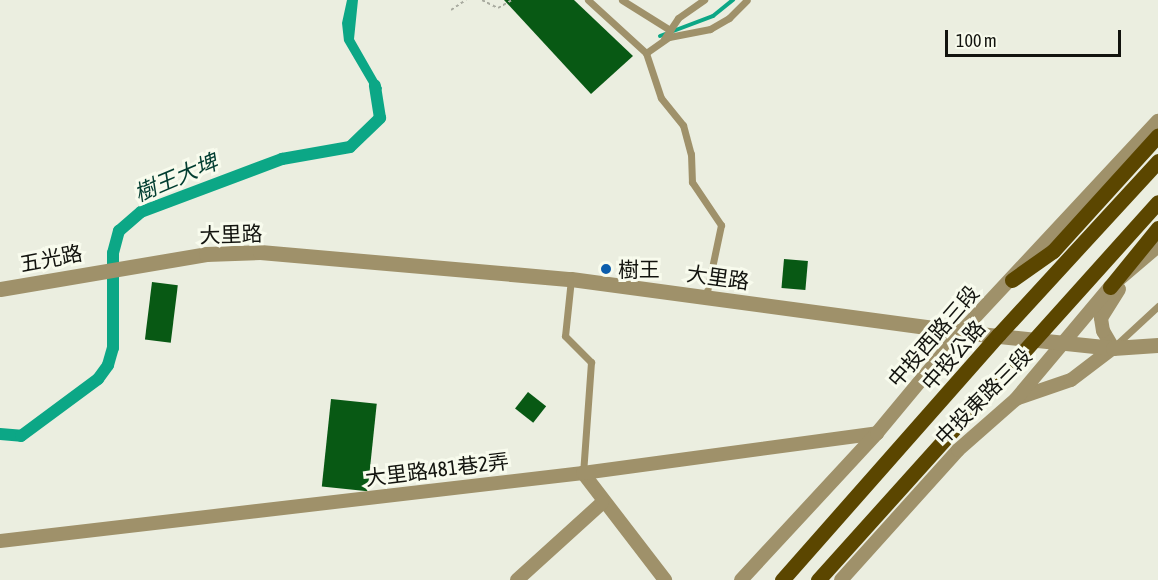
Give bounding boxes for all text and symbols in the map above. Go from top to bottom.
scale bar [948,18,1124,56]
text: 100 m [956,30,997,51]
water label: 樹王大埤 [130,149,222,207]
street label: 大里路 [199,220,263,248]
street label: 五光路 [18,240,84,276]
place label: 樹王 [618,256,660,282]
street label: 大里路 [685,260,751,294]
marker: 樹王 [599,262,613,276]
street label: 中投西路三段 [882,280,984,392]
street label: 中投公路 [916,315,990,395]
street label: 中投東路三段 [930,343,1036,449]
street label: 大里路481巷2弄 [364,448,510,490]

